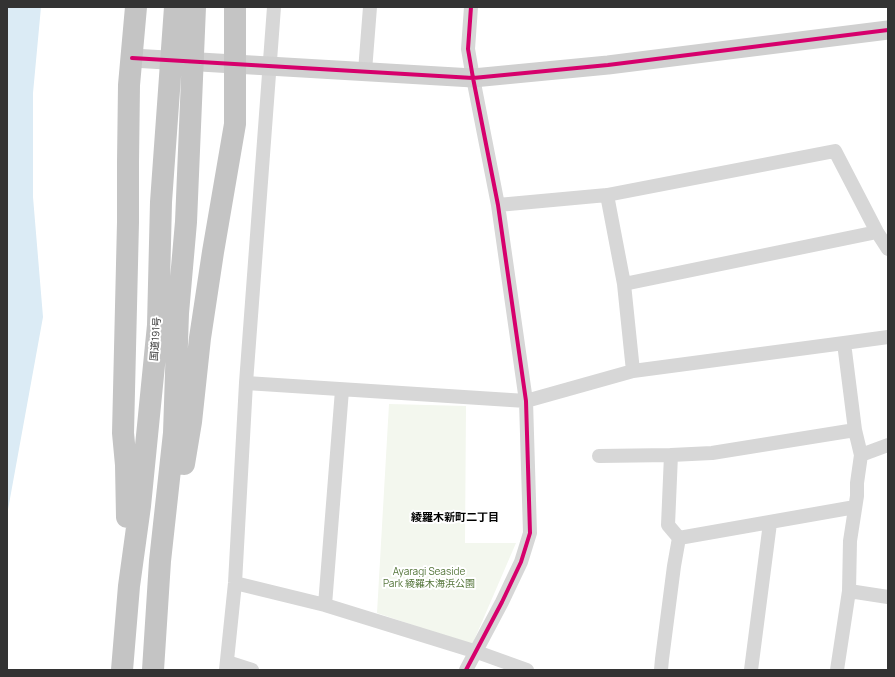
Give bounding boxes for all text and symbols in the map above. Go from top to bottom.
street label: 国道191号 [148,317,164,361]
district label: 綾羅木新町二丁目 [411,511,499,525]
park label: Ayaragi Seaside Park 綾羅木海浜公園 [383,566,475,590]

